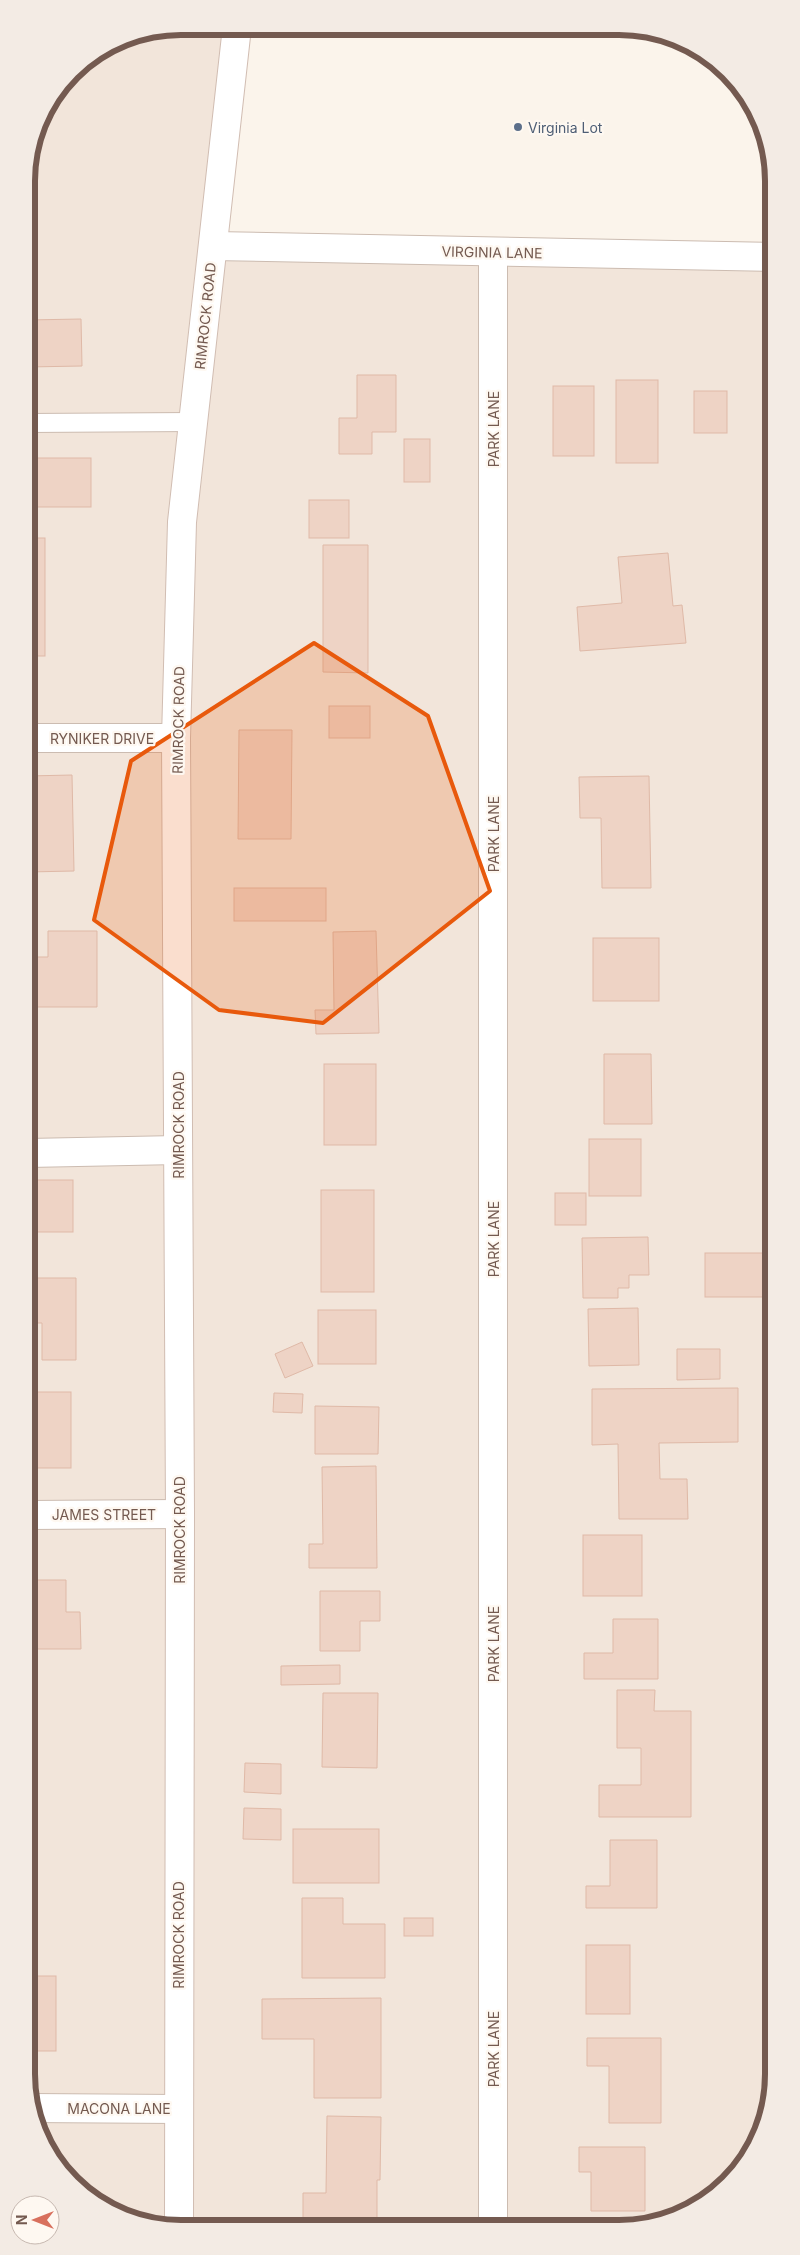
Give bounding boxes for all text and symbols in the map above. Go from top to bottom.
place label: Virginia Lot [528,119,603,136]
marker: Virginia Lot [512,121,524,133]
street label: VIRGINIA LANE [441,243,543,261]
street label: RIMROCK ROAD [191,262,219,370]
street label: PARK LANE [485,391,502,467]
street label: RIMROCK ROAD [169,666,187,774]
street label: RYNIKER DRIVE [50,730,154,747]
street label: PARK LANE [485,796,502,872]
street label: RIMROCK ROAD [170,1071,187,1179]
street label: PARK LANE [485,1201,502,1277]
street label: RIMROCK ROAD [171,1476,188,1584]
street label: JAMES STREET [52,1506,156,1523]
street label: PARK LANE [485,1606,502,1682]
street label: RIMROCK ROAD [170,1881,187,1989]
street label: PARK LANE [485,2011,502,2087]
street label: MACONA LANE [67,2100,171,2117]
north arrow [10,2195,60,2245]
text: N [13,2215,30,2225]

